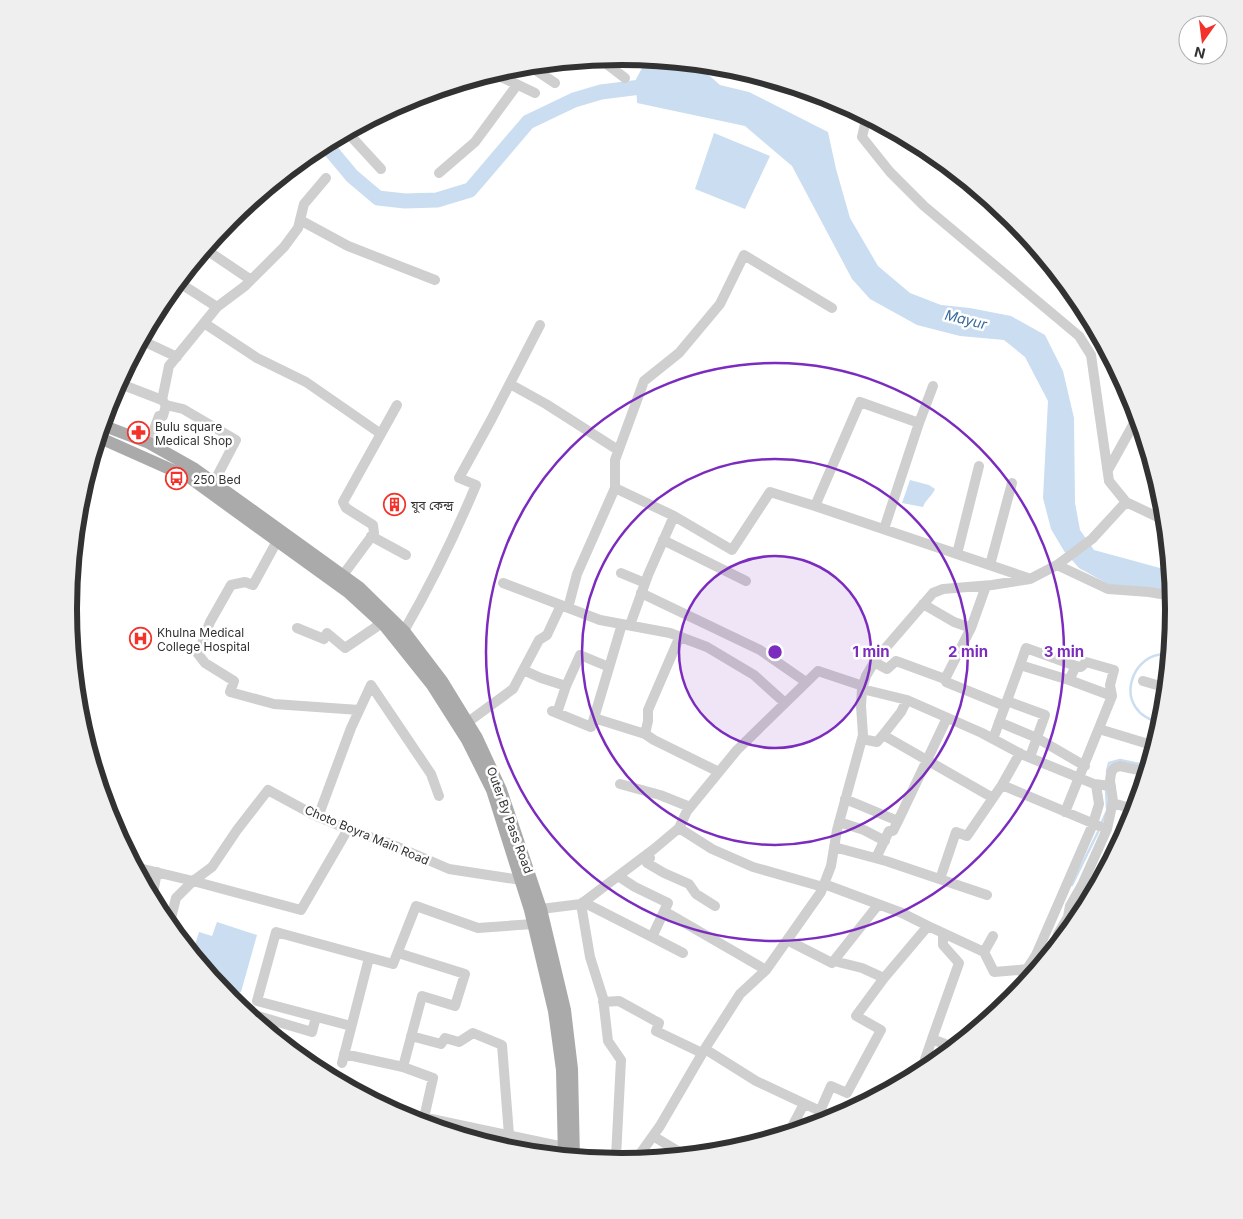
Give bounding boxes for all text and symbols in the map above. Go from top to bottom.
north arrow [1178,15,1228,65]
text: N [1193,44,1207,63]
water label: Mayur [943,306,989,333]
place label: Bulu square Medical Shop [155,419,232,448]
pharmacy icon: Bulu square Medical Shop [127,421,151,445]
bus stop icon: 250 Bed [165,467,189,491]
place label: 250 Bed [193,472,241,487]
building icon: যুব কেন্দ্র [383,493,407,517]
place label: যুব কেন্দ্র [410,498,454,514]
place label: Khulna Medical College Hospital [157,625,250,654]
hospital icon: Khulna Medical College Hospital [129,627,153,651]
text: 1 min [852,642,890,661]
text: 2 min [948,642,988,661]
text: 3 min [1044,642,1084,661]
centre of rings [766,643,784,661]
street label: Outer By Pass Road [484,765,536,875]
street label: Choto Boyra Main Road [303,802,431,868]

